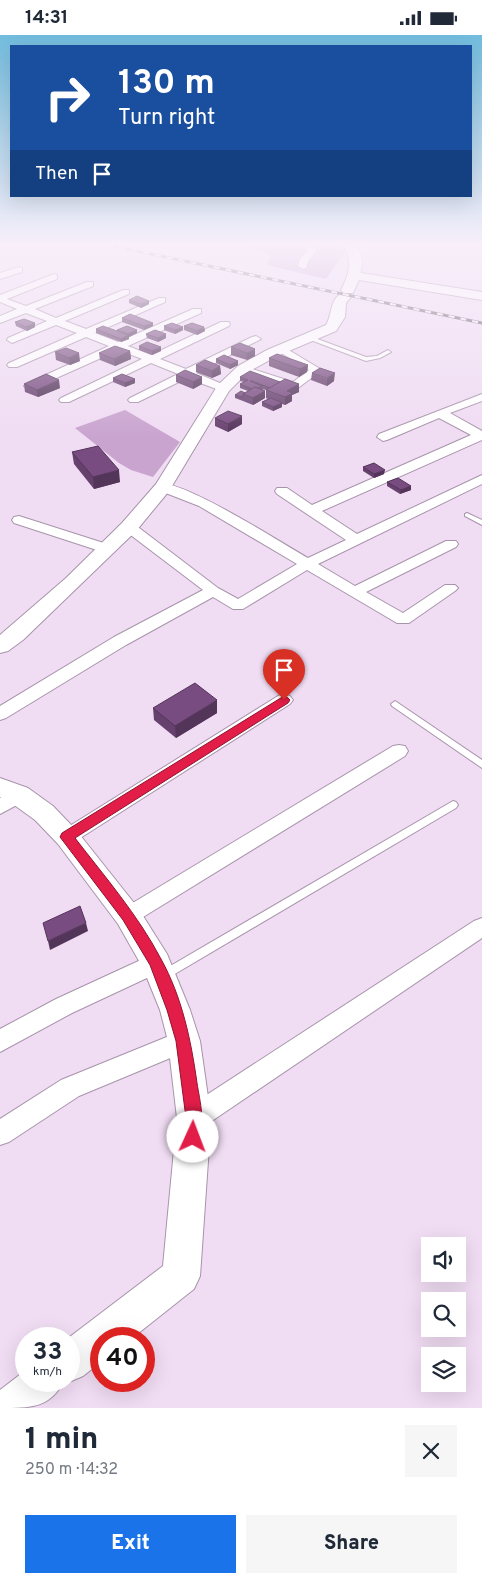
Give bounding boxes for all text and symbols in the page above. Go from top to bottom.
text: 14:31 [25,6,68,30]
text: 130 m [118,62,215,106]
icon: right [35,65,100,130]
text: Turn right [118,105,215,132]
icon: arrive [88,160,116,188]
text: Then [35,162,78,186]
pin [263,649,305,700]
icon: arrive [270,656,298,684]
position arrow [166,1110,218,1162]
map controls [421,1237,466,1392]
button: sound [421,1237,466,1282]
button: search [421,1292,466,1337]
speed limit sign: 40 [90,1327,155,1392]
text: 33 [33,1337,62,1369]
button: layers [421,1347,466,1392]
text: km/h [33,1364,62,1380]
text: 1 min [25,1422,98,1459]
button: close [405,1425,457,1477]
text: 250 m · 14:32 [25,1460,118,1480]
button: Exit [25,1515,236,1573]
button: Share [246,1515,457,1573]

